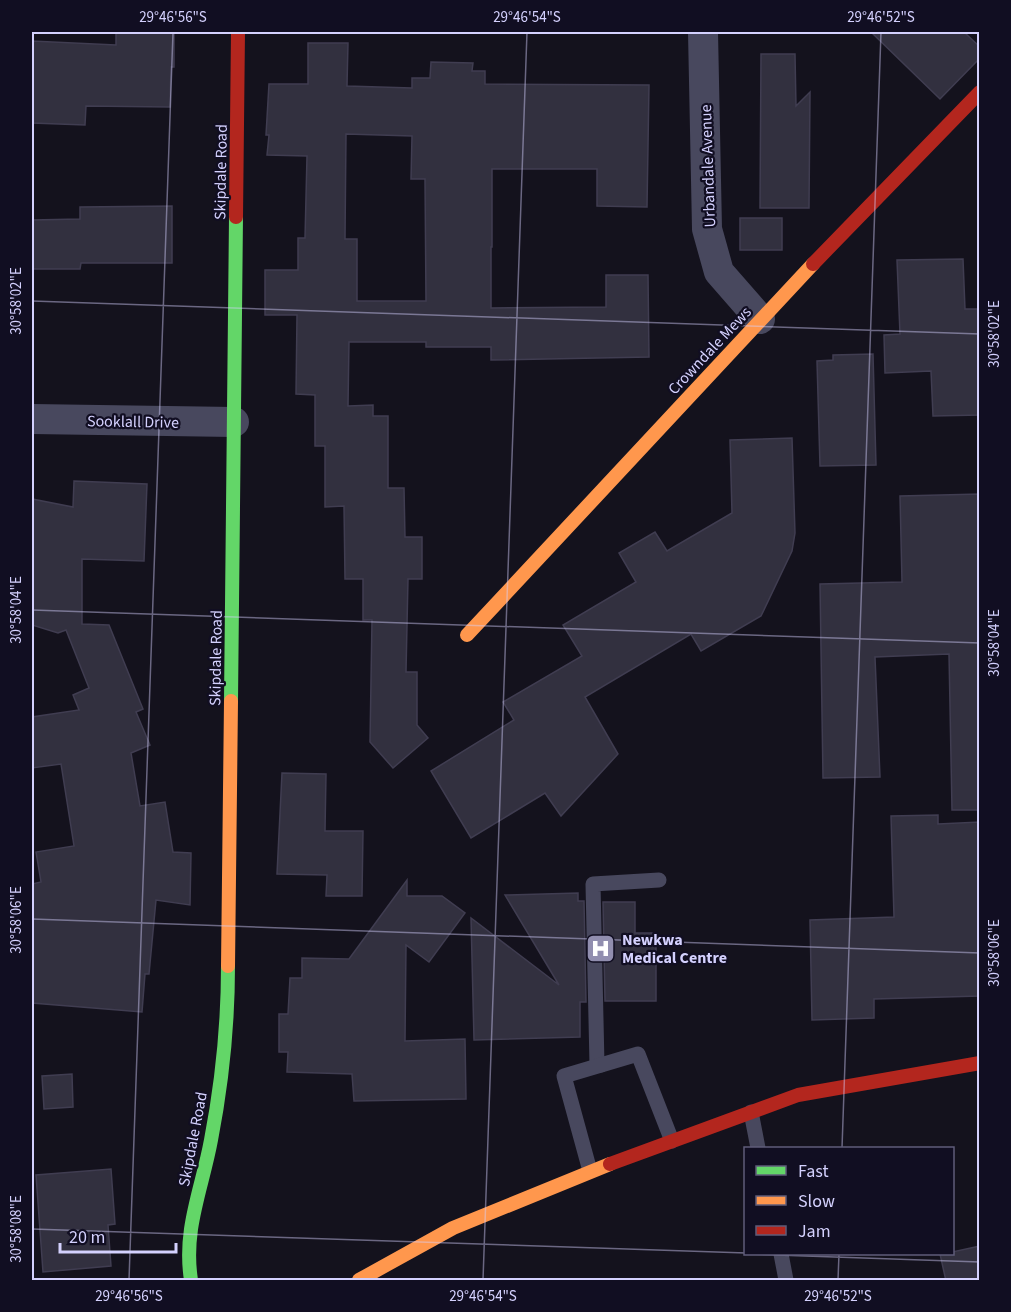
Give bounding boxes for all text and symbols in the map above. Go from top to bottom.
text: 29°46'56"S [139,7,207,28]
text: 29°46'54"S [493,7,561,28]
text: 29°46'52"S [847,7,915,28]
street label: Urbandale Avenue [695,104,721,228]
street label: Skipdale Road [209,124,233,220]
text: 30°58'02"E [6,267,27,335]
text: 30°58'02"E [984,300,1005,368]
street label: Crowndale Mews [663,301,757,400]
street label: Sooklall Drive [87,410,179,434]
text: 30°58'04"E [6,576,27,644]
text: 30°58'04"E [984,609,1005,677]
street label: Skipdale Road [204,610,228,706]
text: 30°58'06"E [6,886,27,954]
text: 30°58'06"E [984,919,1005,987]
place label: Newkwa Medical Centre [622,929,727,969]
hospital icon: Newkwa Medical Centre [585,932,617,964]
street label: Skipdale Road [173,1090,213,1188]
legend [744,1147,954,1255]
text: Fast [798,1159,829,1184]
text: Slow [798,1189,835,1214]
text: 30°58'08"E [6,1195,27,1263]
scale bar [60,1216,176,1254]
text: Jam [798,1219,831,1244]
text: 20 m [69,1225,105,1250]
text: 29°46'56"S [95,1286,163,1307]
text: 29°46'54"S [449,1286,517,1307]
text: 29°46'52"S [804,1286,872,1307]

